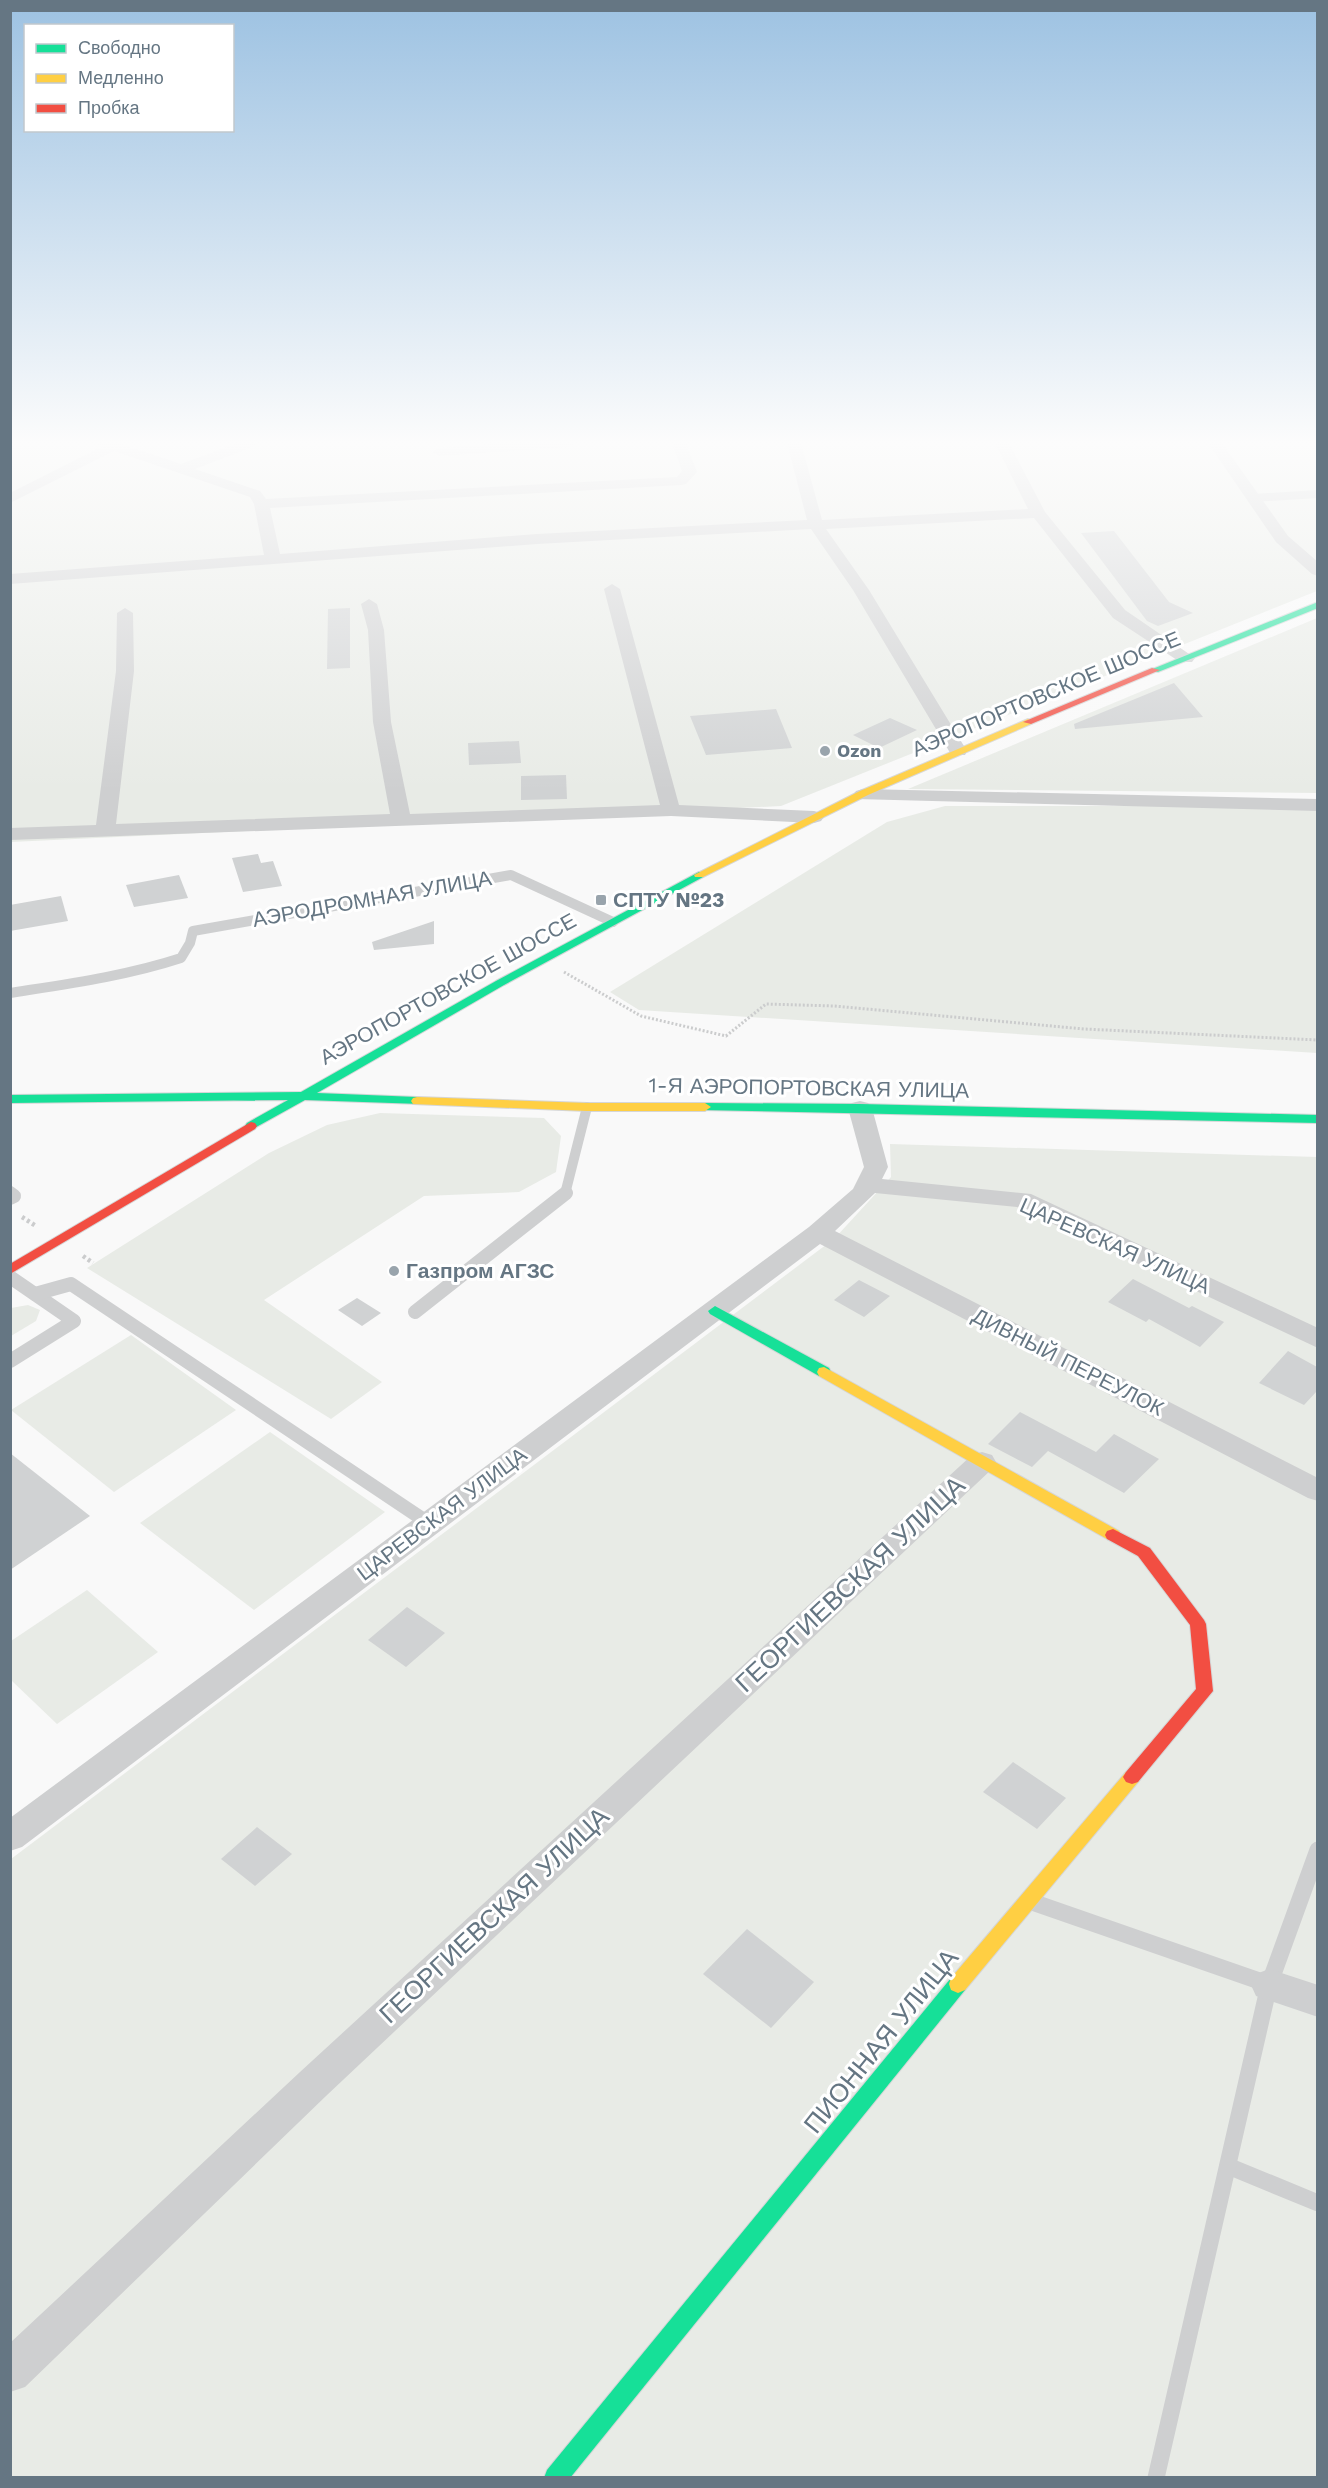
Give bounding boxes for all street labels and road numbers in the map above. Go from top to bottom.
street label: АЭРОПОРТОВСКОЕ ШОССЕ [908,626,1184,762]
street label: АЭРОДРОМНАЯ УЛИЦА [250,865,493,932]
street label: АЭРОПОРТОВСКОЕ ШОССЕ [315,908,580,1070]
street label: 1-Я АЭРОПОРТОВСКАЯ УЛИЦА [649,1072,969,1103]
street label: ЦАРЕВСКАЯ УЛИЦА [1016,1192,1214,1299]
street label: ДИВНЫЙ ПЕРЕУЛОК [968,1302,1169,1421]
street label: ЦАРЕВСКАЯ УЛИЦА [352,1442,531,1585]
street label: ГЕОРГИЕВСКАЯ УЛИЦА [729,1469,971,1698]
street label: ГЕОРГИЕВСКАЯ УЛИЦА [373,1800,615,2029]
street label: ПИОННАЯ УЛИЦА [798,1942,965,2139]

